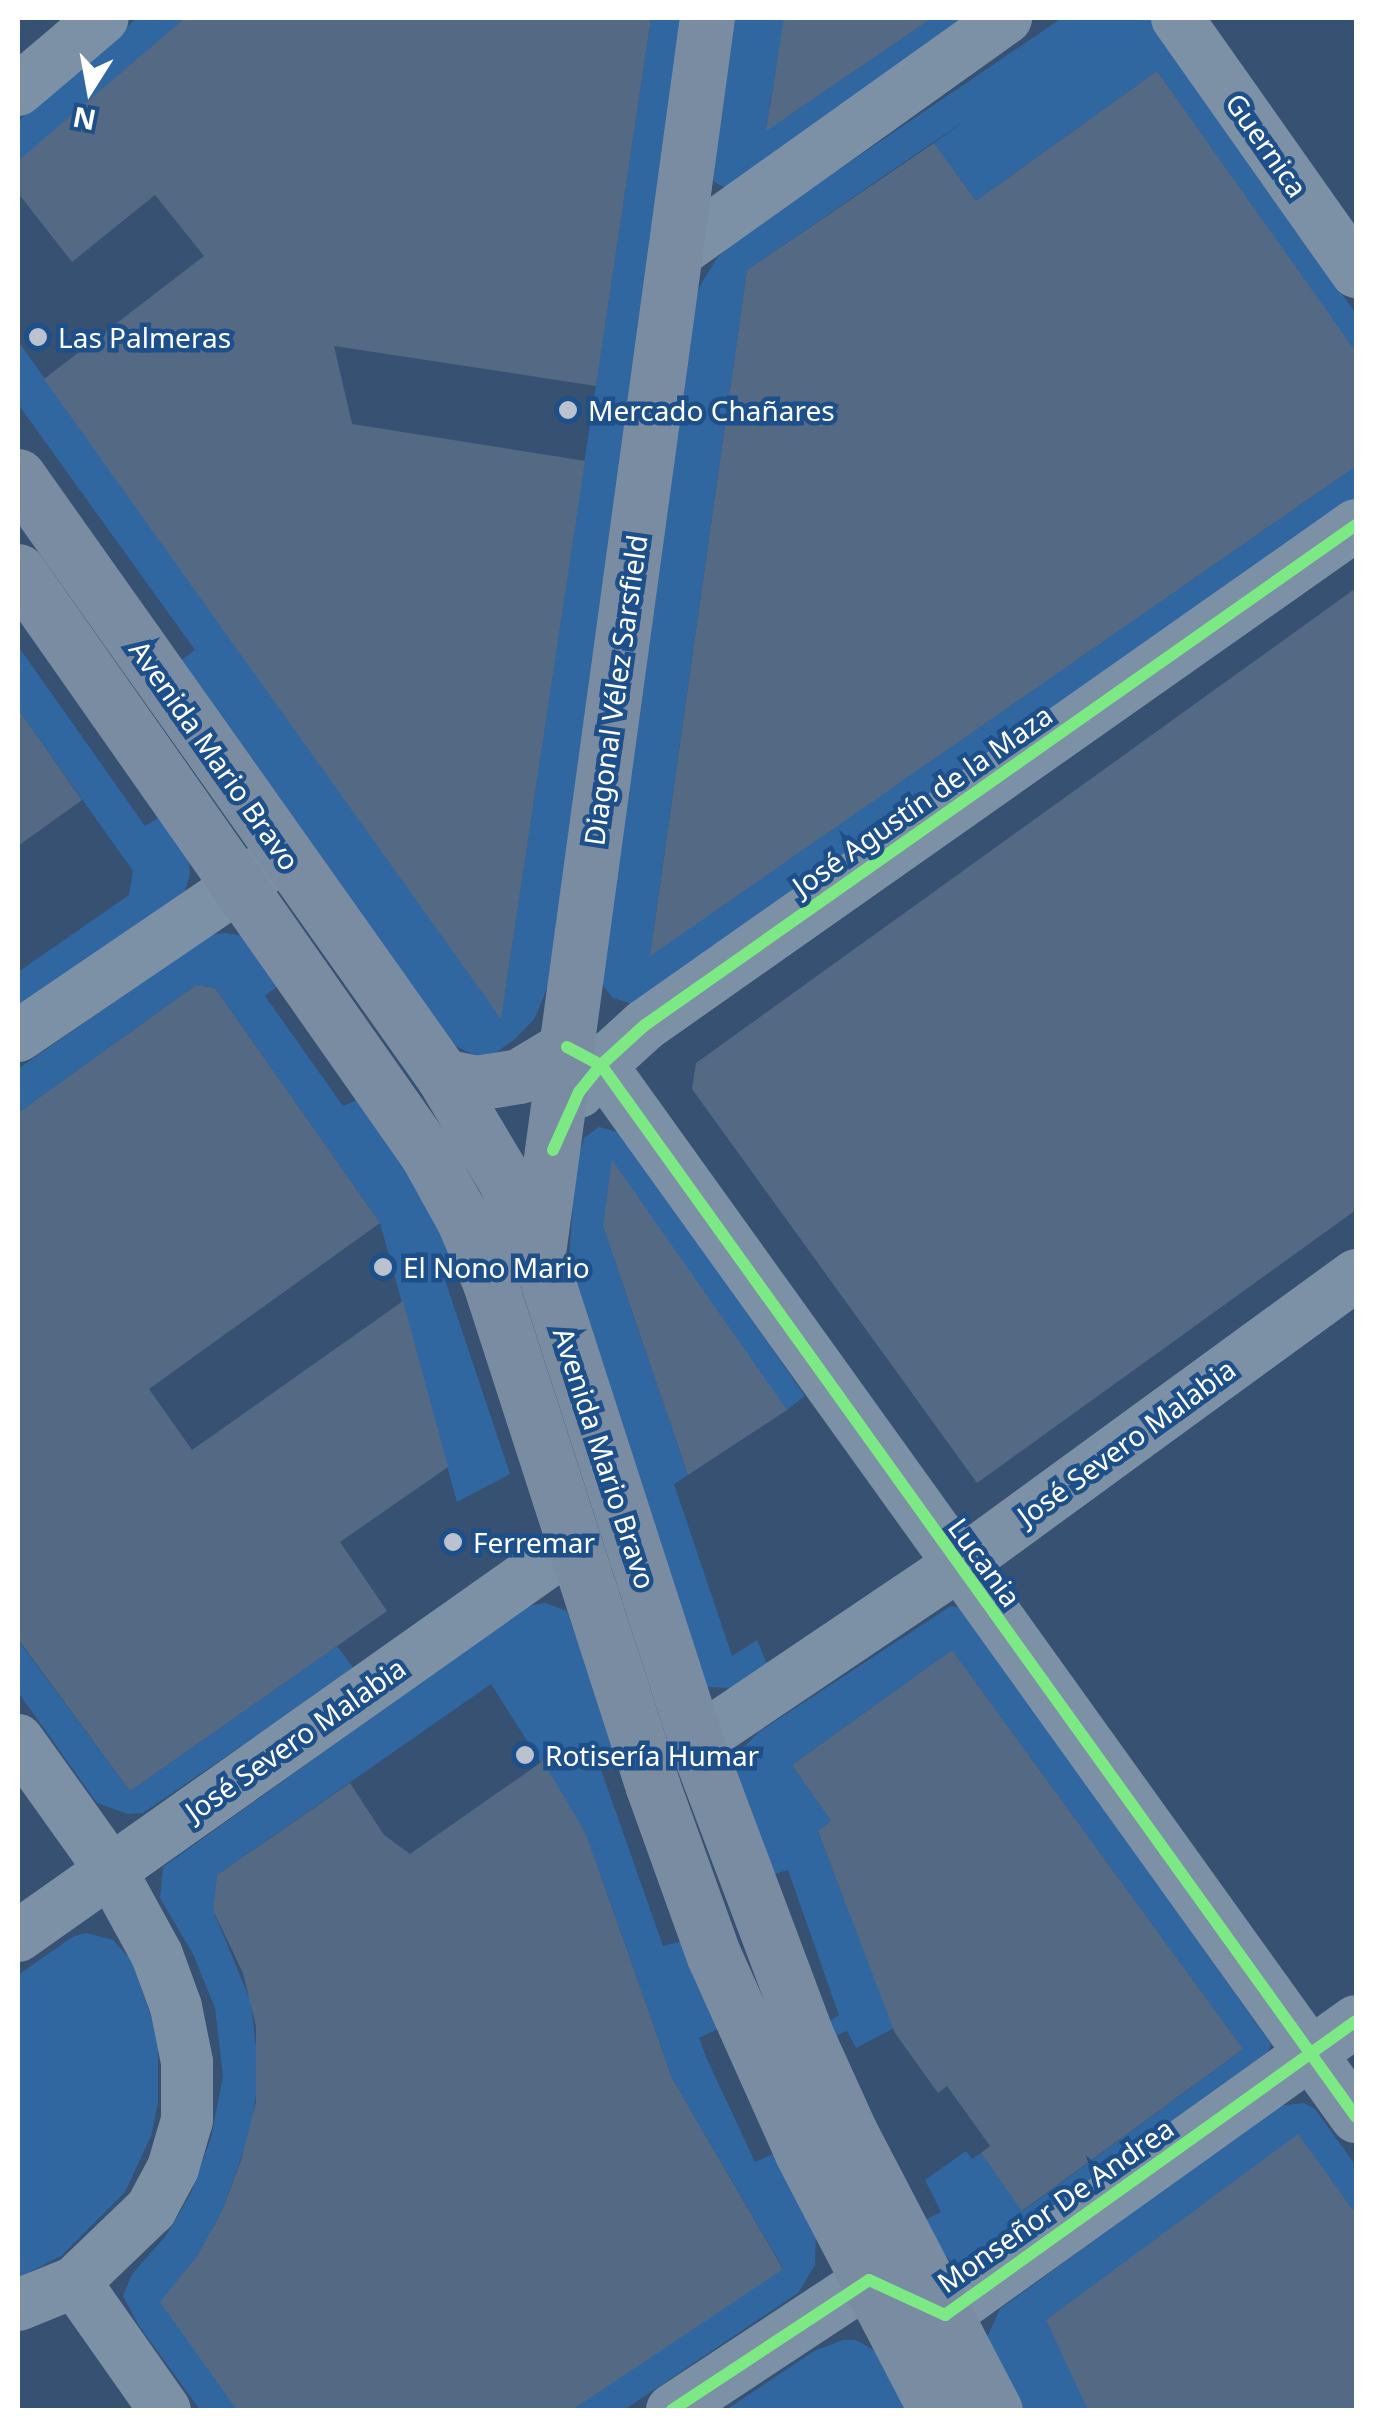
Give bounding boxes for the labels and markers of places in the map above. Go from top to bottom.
place label: Las Palmeras [58,320,231,354]
marker: Las Palmeras [27,326,49,348]
place label: Mercado Chañares [588,393,835,427]
marker: Mercado Chañares [557,399,579,421]
place label: El Nono Mario [403,1250,590,1284]
marker: El Nono Mario [372,1256,394,1278]
place label: Ferremar [473,1525,595,1559]
marker: Ferremar [442,1531,464,1553]
place label: Rotisería Humar [545,1738,759,1772]
marker: Rotisería Humar [514,1744,536,1766]

